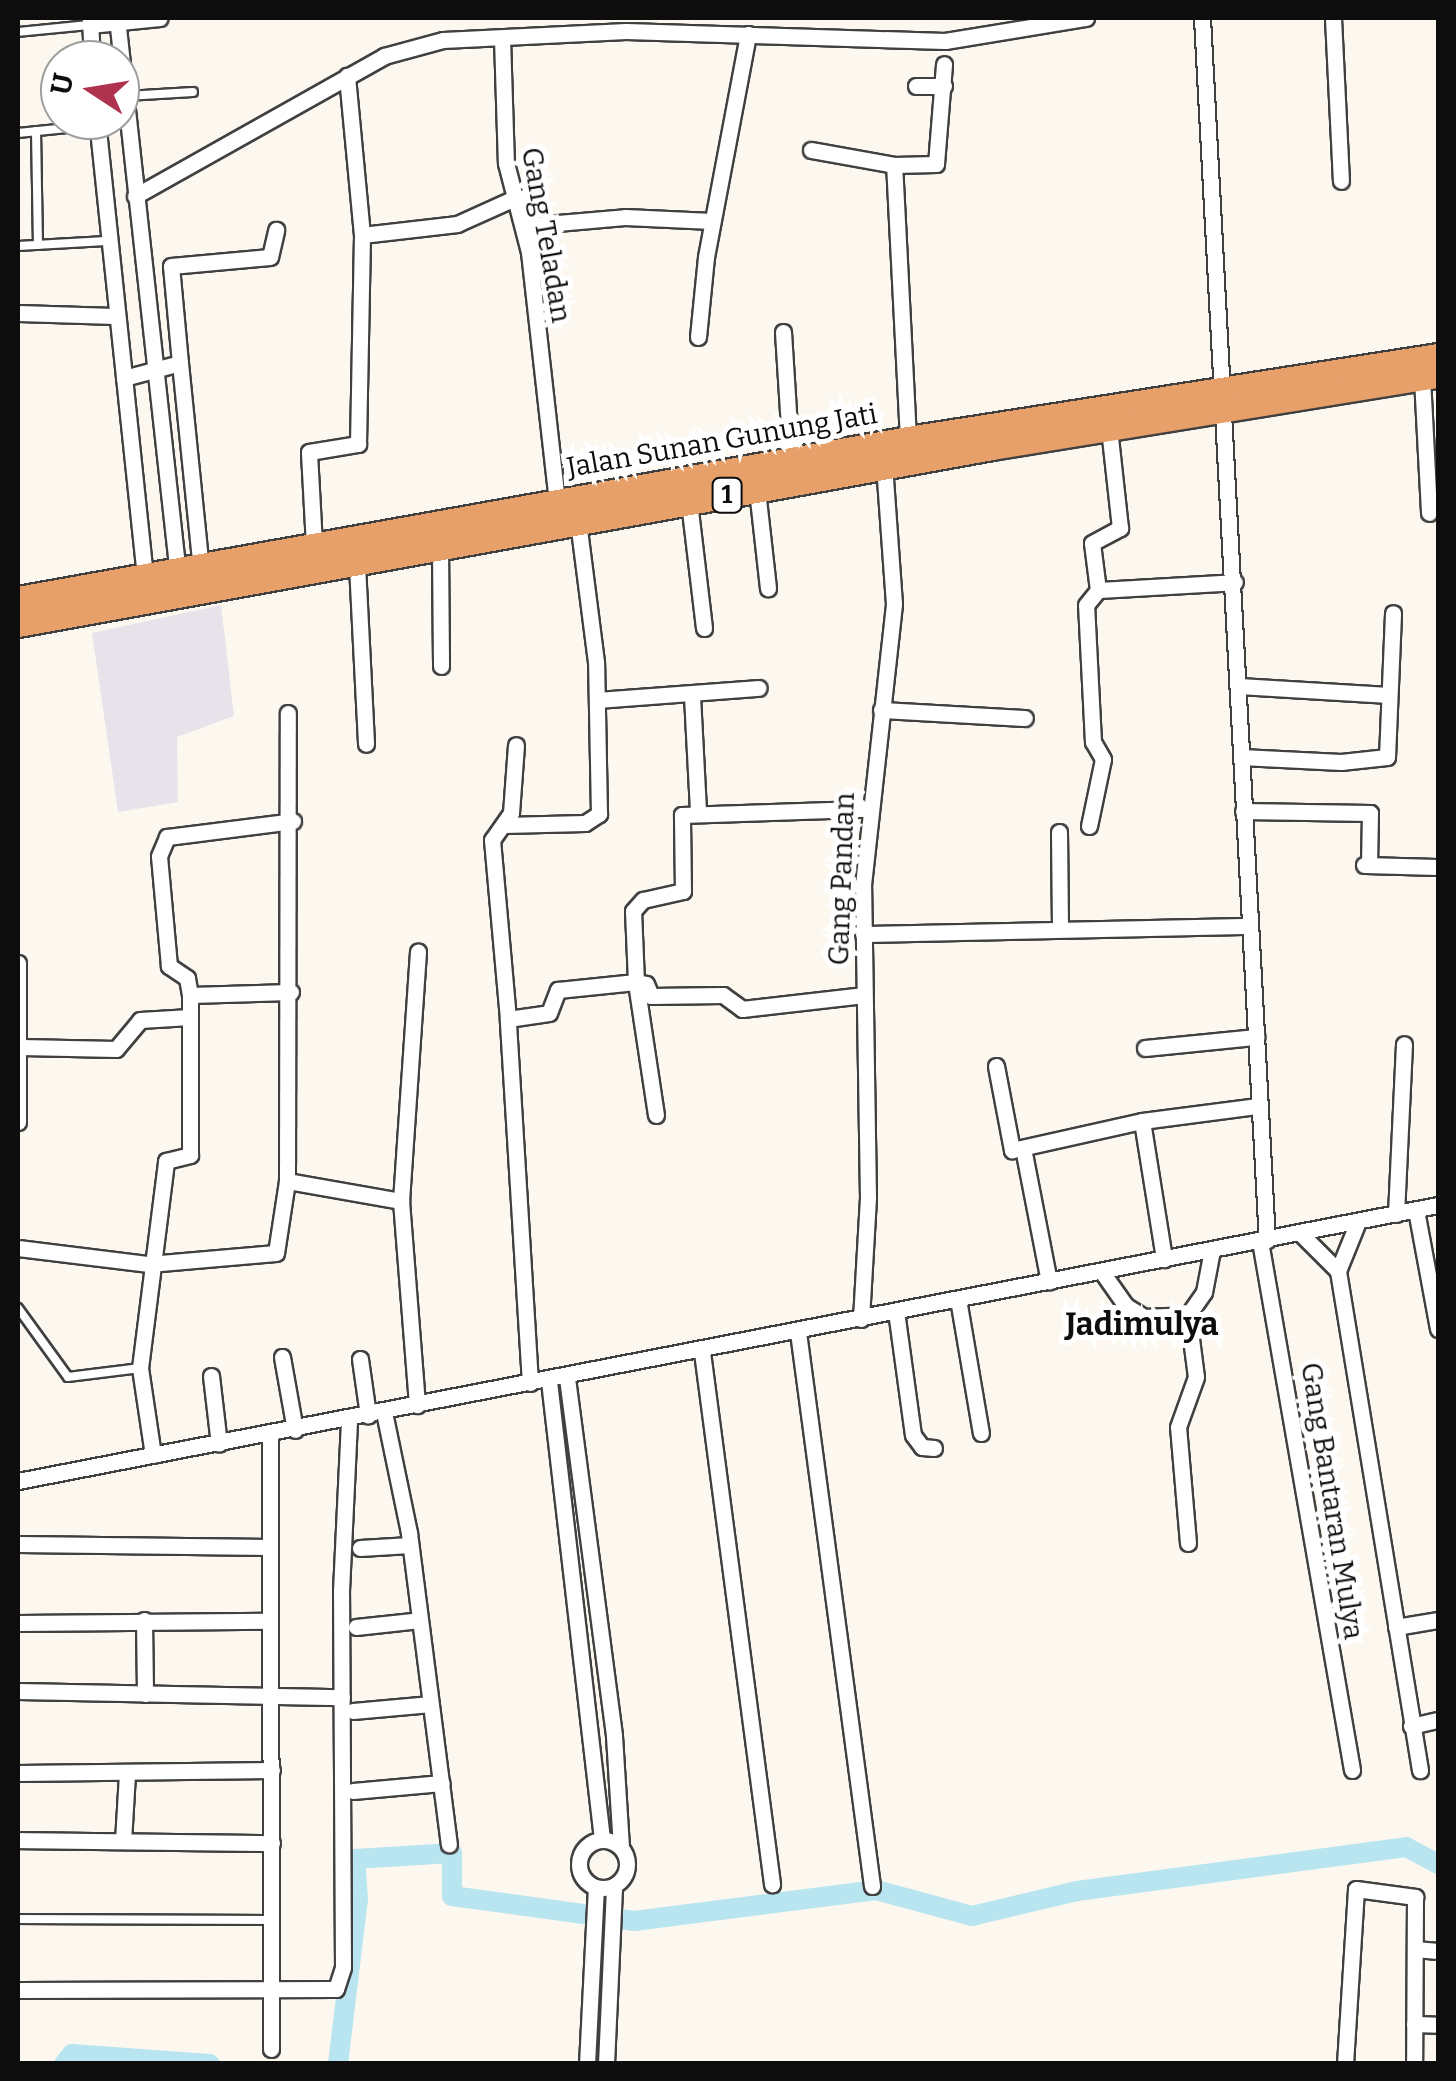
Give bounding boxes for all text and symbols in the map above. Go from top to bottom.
north arrow [40,40,140,140]
text: U [44,70,80,98]
street label: Gang Teladan [514,145,578,325]
street label: Jalan Sunan Gunung Jati [564,397,880,485]
road number: 1 [710,475,744,515]
street label: Gang Pandan [822,792,862,966]
district label: Jadimulya [1065,1305,1219,1343]
street label: Gang Bantaran Mulya [1294,1360,1370,1642]

